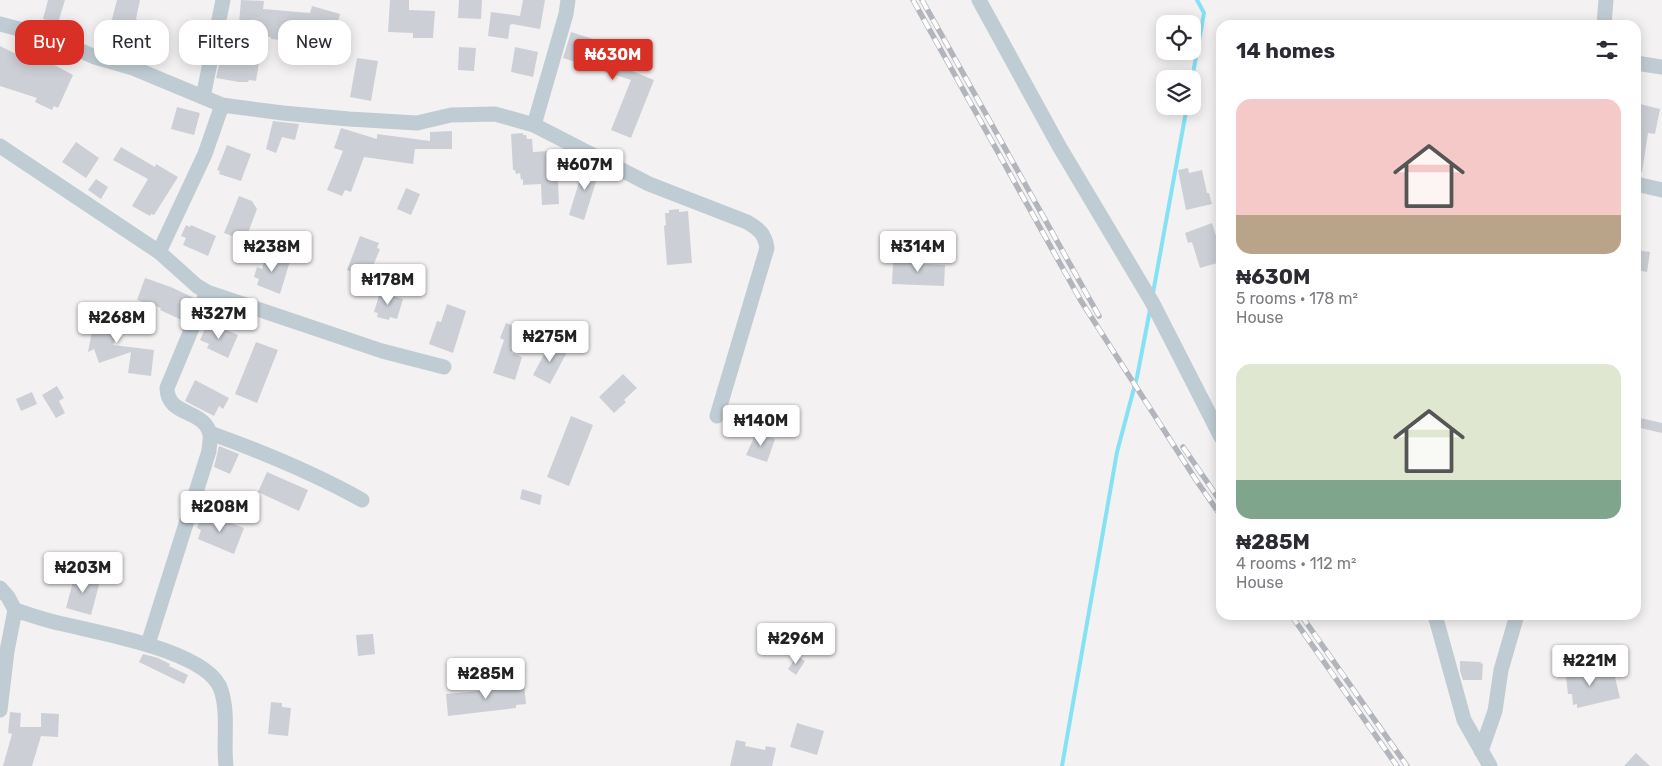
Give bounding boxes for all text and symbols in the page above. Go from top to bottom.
map controls [1156,15,1201,115]
button: locate [1156,15,1201,60]
chip: Buy [15,20,84,65]
chip: Rent [94,20,169,65]
chip: Filters [179,20,268,65]
chip: New [278,20,351,65]
icon: filters [1593,36,1621,64]
pin: ₦630M [578,38,648,81]
text: 14 homes [1236,38,1335,63]
text: ₦630M [585,45,641,64]
button: layers [1156,70,1201,115]
icon: home [1384,131,1474,221]
pin: ₦607M [550,148,620,191]
text: ₦607M [557,155,613,174]
pin: ₦238M [237,230,307,273]
pin: ₦314M [883,230,953,273]
text: ₦238M [244,237,300,256]
text: ₦314M [891,237,945,256]
pin: ₦178M [353,264,423,306]
text: ₦630M [1236,264,1310,289]
text: ₦178M [362,270,414,289]
text: 5 rooms · 178 m² [1236,289,1358,308]
pin: ₦327M [184,298,254,340]
pin: ₦268M [82,302,152,344]
text: ₦327M [192,304,246,323]
text: ₦268M [89,308,145,327]
text: House [1236,308,1283,327]
pin: ₦275M [515,320,585,363]
text: ₦275M [523,327,577,346]
icon: home [1384,396,1474,486]
pin: ₦140M [726,404,796,447]
text: ₦140M [734,411,788,430]
pin: ₦208M [185,490,255,533]
text: ₦208M [192,497,248,516]
text: ₦285M [1236,529,1310,554]
pin: ₦203M [48,552,118,594]
text: 4 rooms · 112 m² [1236,554,1356,573]
text: ₦203M [55,558,111,577]
text: House [1236,573,1283,592]
pin: ₦296M [761,622,831,665]
text: ₦296M [768,629,824,648]
pin: ₦221M [1555,644,1625,687]
text: ₦221M [1563,651,1617,670]
pin: ₦285M [451,658,521,700]
text: ₦285M [458,664,514,683]

